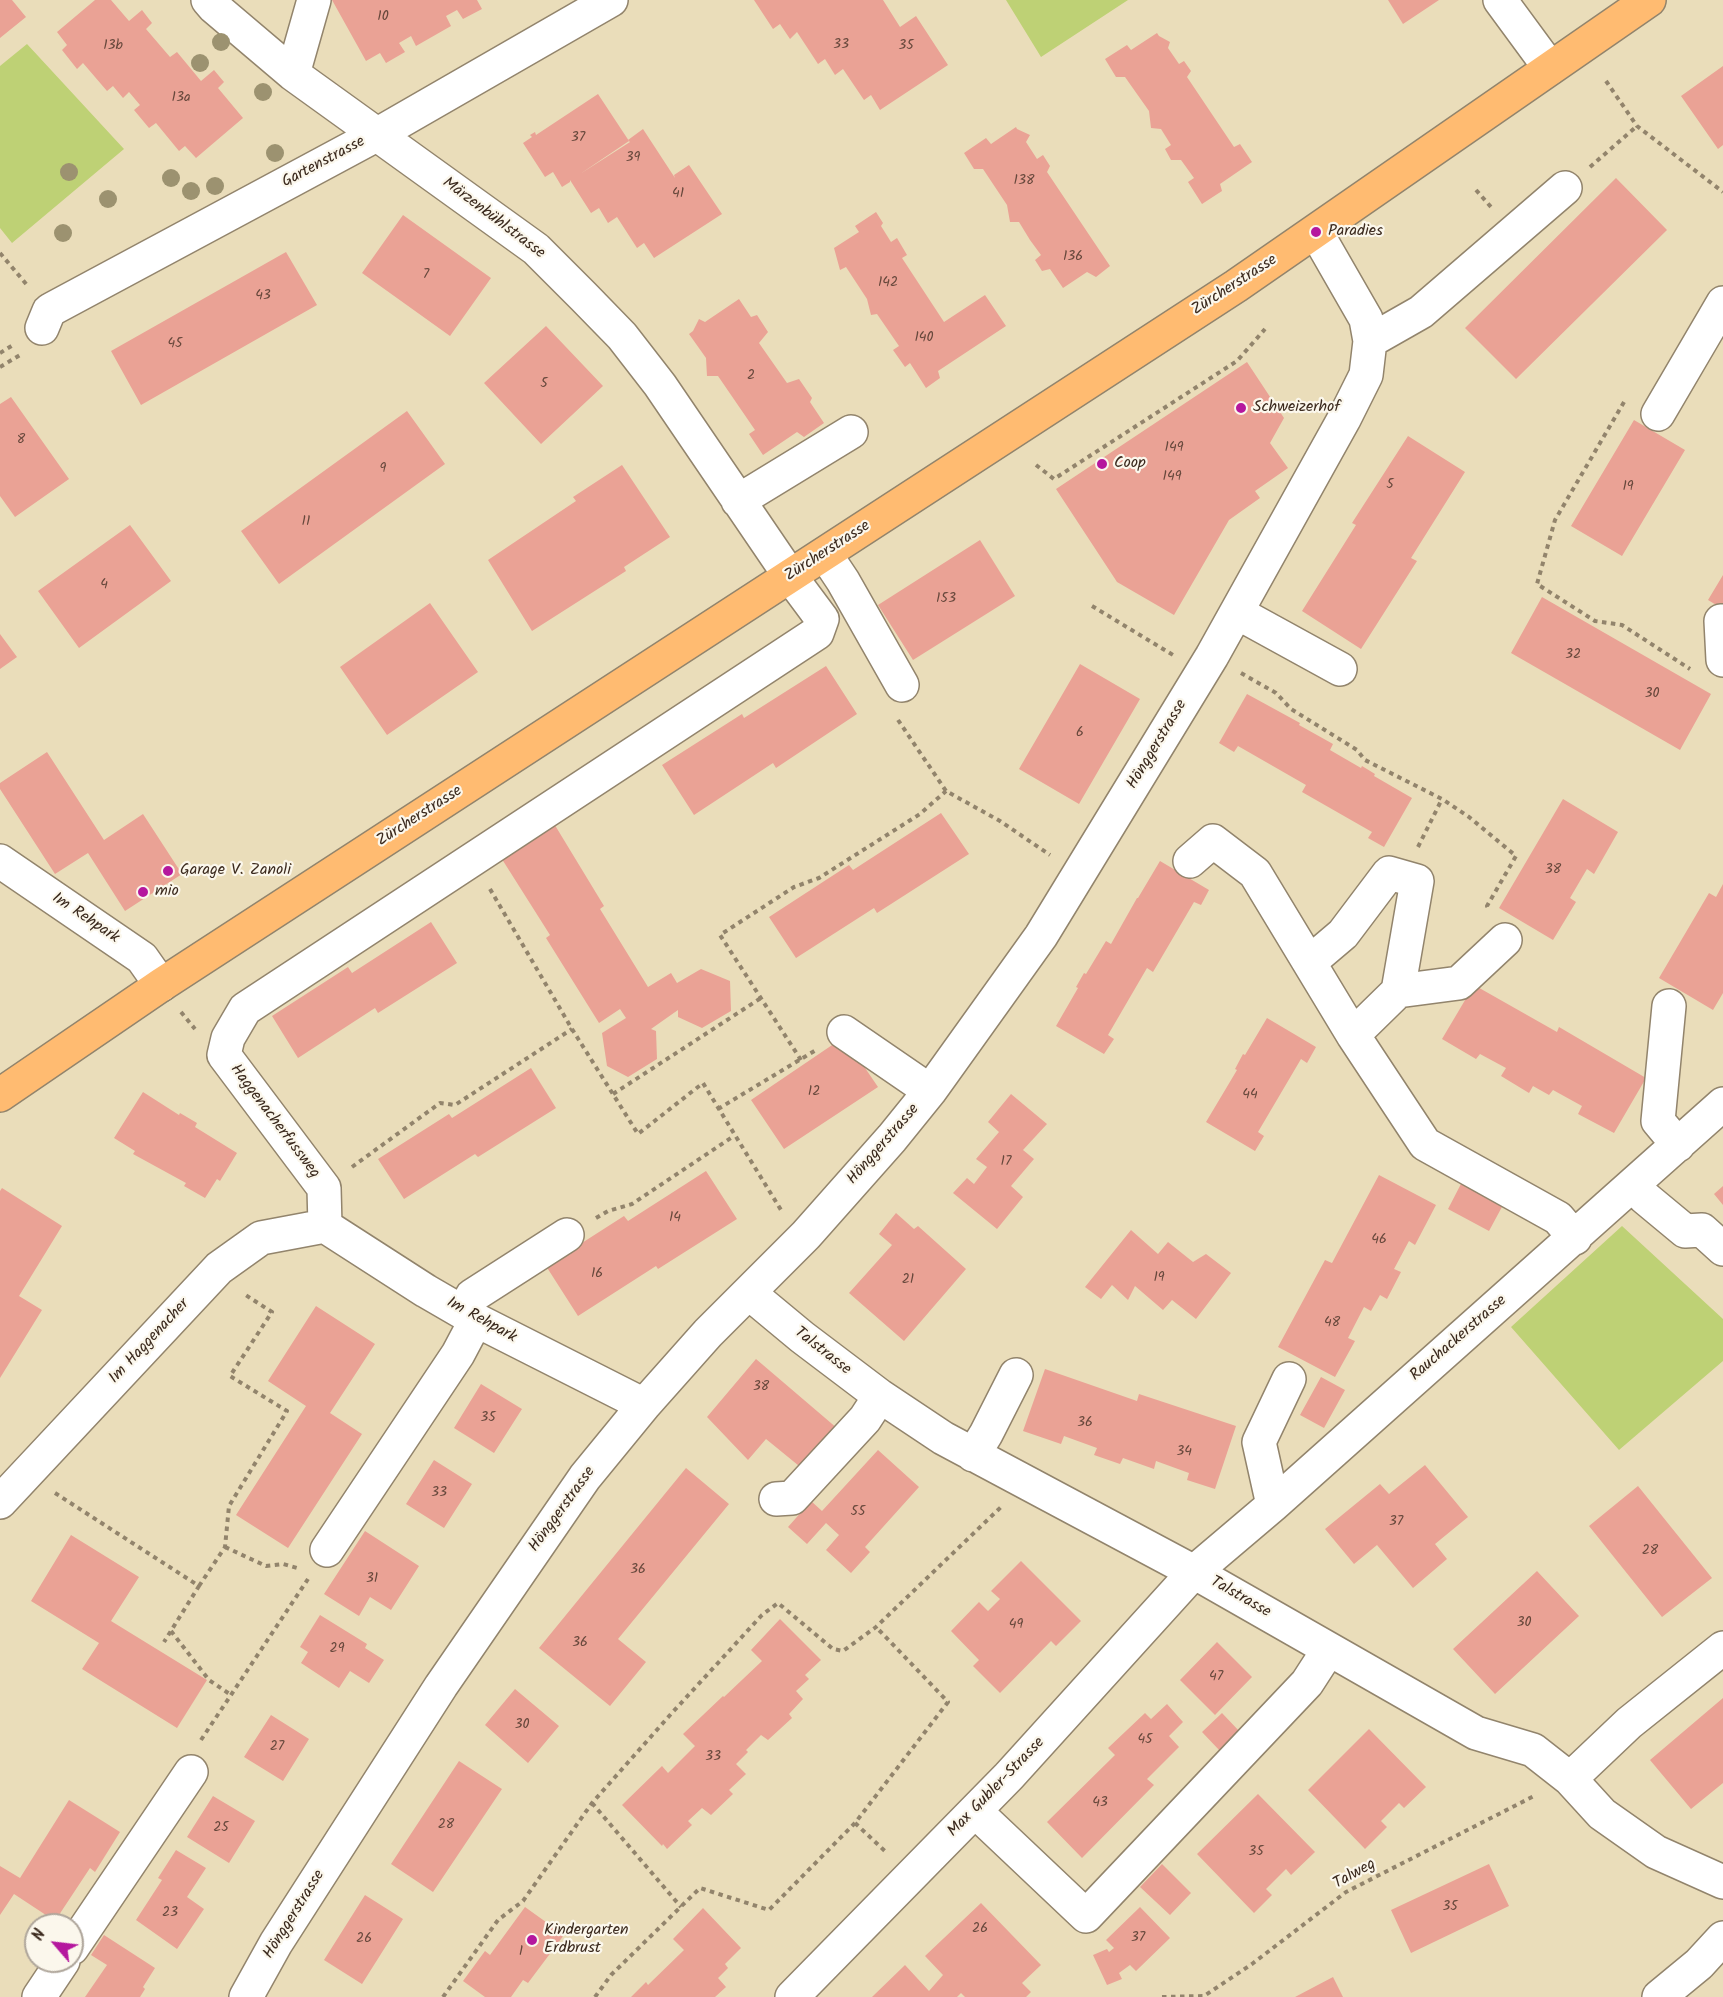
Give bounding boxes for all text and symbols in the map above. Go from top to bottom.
house number: 10 [377,10,389,26]
house number: 33 [833,38,849,54]
house number: 13b [103,39,123,55]
house number: 35 [898,39,914,55]
house number: 13a [172,91,190,107]
house number: 37 [571,131,585,147]
street label: Gartenstrasse [279,133,369,193]
house number: 39 [626,151,640,167]
street label: Märzenbühlstrasse [438,174,548,264]
house number: 138 [1014,174,1034,190]
house number: 41 [672,187,684,203]
place label: Paradies [1328,222,1383,242]
marker: Paradies [1309,225,1323,239]
house number: 136 [1063,250,1083,266]
street label: Zürcherstrasse [1189,251,1281,321]
house number: 7 [423,268,429,284]
house number: 142 [878,276,898,292]
house number: 43 [255,289,271,305]
house number: 140 [914,331,934,347]
house number: 45 [167,337,183,353]
house number: 2 [747,369,755,385]
house number: 5 [540,377,548,393]
place label: Schweizerhof [1253,398,1340,418]
marker: Schweizerhof [1234,401,1248,415]
house number: 8 [17,433,25,449]
house number: 149 [1165,441,1183,457]
place label: Coop [1114,454,1146,474]
marker: Coop [1095,457,1109,471]
house number: 9 [380,462,386,478]
house number: 149 [1163,470,1181,486]
house number: 5 [1386,478,1394,494]
house number: 19 [1622,480,1634,496]
house number: 11 [302,515,310,531]
street label: Zürcherstrasse [782,517,874,587]
house number: 4 [100,578,108,594]
house number: 153 [936,592,956,608]
house number: 32 [1565,648,1581,664]
house number: 30 [1645,687,1659,703]
street label: Hönggerstrasse [1124,697,1192,793]
house number: 6 [1076,726,1084,742]
street label: Zürcherstrasse [374,782,466,852]
place label: Garage V. Zanoli [180,861,291,881]
house number: 38 [1545,863,1561,879]
marker: Garage V. Zanoli [161,864,175,878]
place label: mio [155,882,179,902]
marker: mio [136,885,150,899]
street label: Im Rehpark [48,889,122,949]
street label: Haggenacherfussweg [225,1061,323,1183]
house number: 12 [808,1085,820,1101]
house number: 44 [1242,1088,1258,1104]
street label: Hönggerstrasse [844,1101,924,1189]
house number: 17 [1001,1155,1011,1171]
house number: 14 [669,1211,681,1227]
house number: 46 [1371,1233,1387,1249]
house number: 16 [591,1267,603,1283]
house number: 19 [1153,1271,1165,1287]
house number: 21 [902,1273,914,1289]
street label: Rauchackerstrasse [1407,1292,1511,1386]
street label: Im Rehpark [443,1294,519,1348]
street label: Im Haggenacher [106,1296,194,1388]
house number: 48 [1324,1316,1340,1332]
street label: Talstrasse [790,1324,854,1380]
house number: 38 [753,1380,769,1396]
house number: 35 [480,1411,496,1427]
house number: 36 [1077,1416,1093,1432]
house number: 34 [1176,1445,1192,1461]
street label: Hönggerstrasse [526,1464,600,1556]
house number: 33 [431,1486,447,1502]
house number: 55 [850,1505,866,1521]
house number: 37 [1389,1515,1403,1531]
house number: 28 [1642,1544,1658,1560]
house number: 36 [630,1563,646,1579]
house number: 31 [366,1572,378,1588]
street label: Talstrasse [1206,1573,1274,1623]
house number: 30 [1517,1616,1531,1632]
house number: 49 [1009,1618,1023,1634]
house number: 36 [572,1636,588,1652]
house number: 29 [330,1642,344,1658]
house number: 47 [1209,1670,1223,1686]
house number: 30 [515,1718,529,1734]
house number: 45 [1137,1733,1153,1749]
street label: Max Gubler-Strasse [944,1734,1050,1842]
house number: 27 [270,1740,284,1756]
house number: 33 [705,1750,721,1766]
house number: 43 [1092,1796,1108,1812]
house number: 28 [438,1818,454,1834]
house number: 25 [213,1821,229,1837]
house number: 35 [1248,1845,1264,1861]
street label: Talweg [1330,1856,1380,1894]
street label: Hönggerstrasse [260,1867,330,1963]
house number: 35 [1442,1900,1458,1916]
house number: 23 [162,1906,178,1922]
north arrow [24,1913,84,1973]
place label: Kindergarten Erdbrust [544,1921,629,1959]
house number: 26 [972,1922,988,1938]
text: N [26,1925,53,1946]
house number: 37 [1131,1931,1145,1947]
house number: 26 [356,1932,372,1948]
marker: Kindergarten Erdbrust [525,1933,539,1947]
house number: 1 [519,1945,523,1961]

